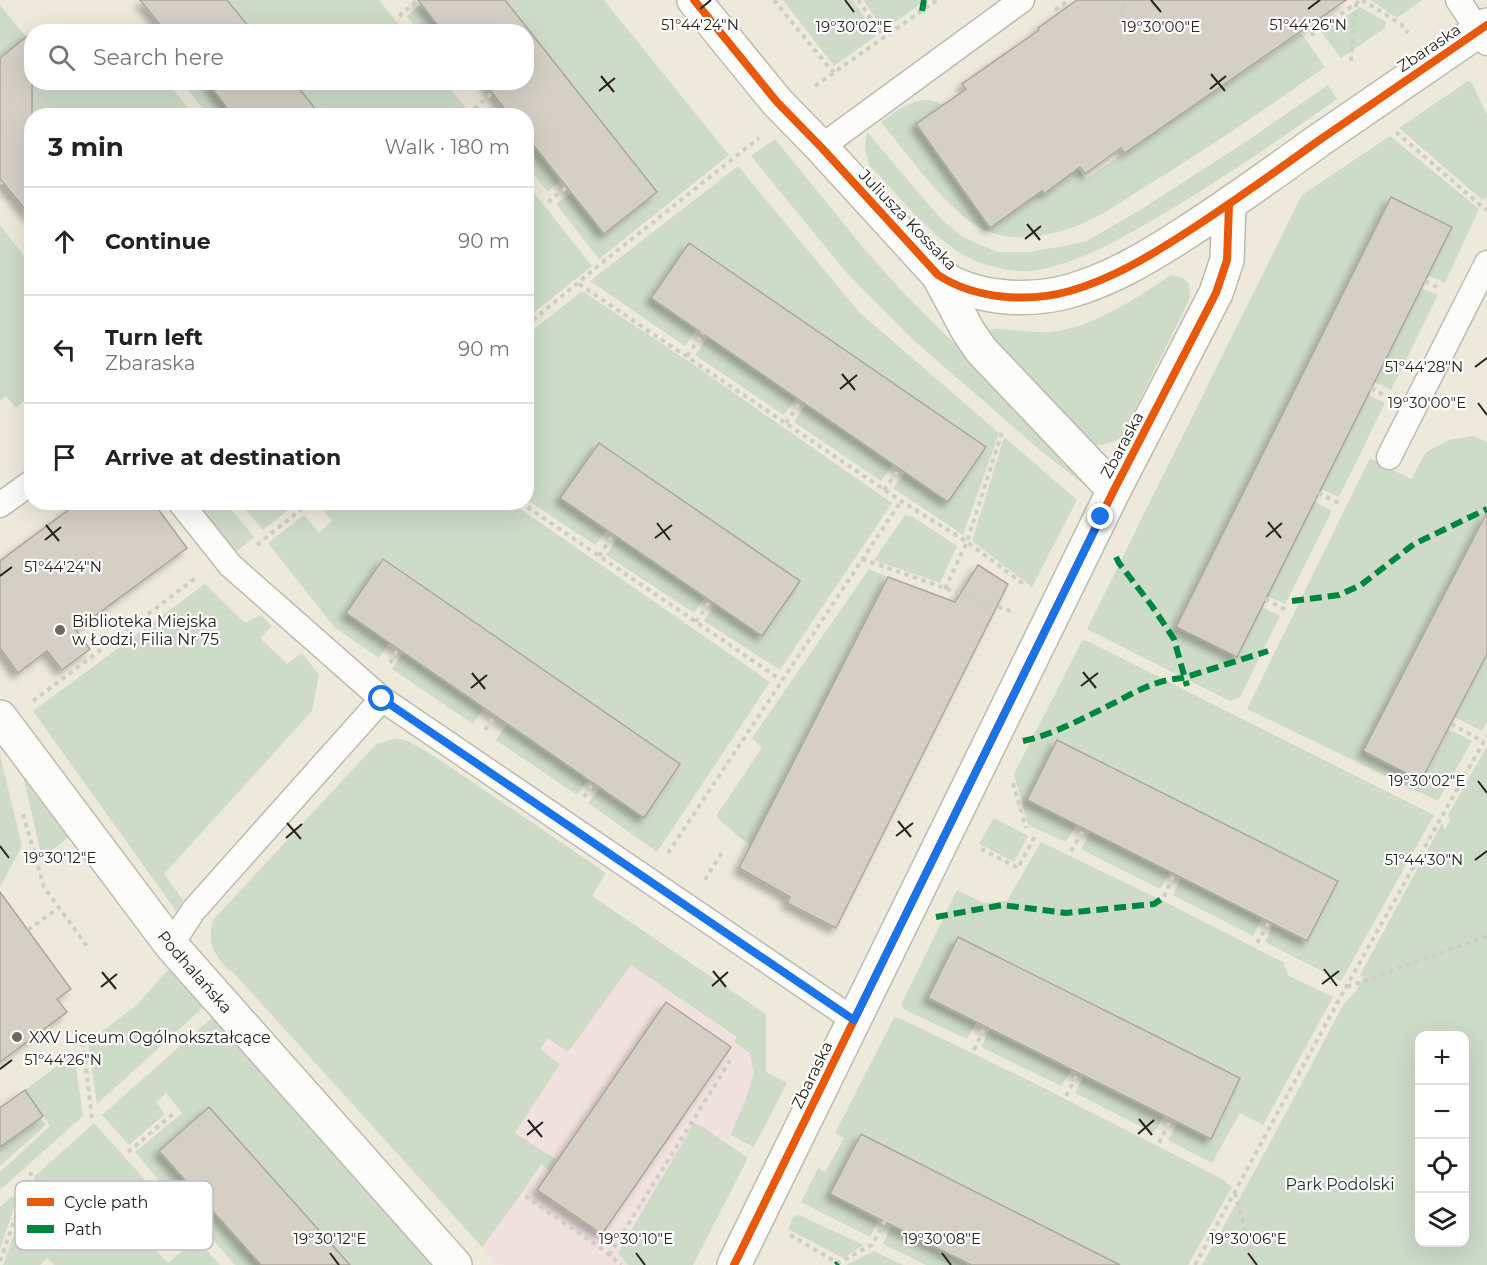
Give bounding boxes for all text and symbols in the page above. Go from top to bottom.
text: 51°44'24"N [661,15,739,34]
text: 51°44'26"N [1269,15,1347,34]
text: 19°30'02"E [816,17,892,36]
text: 19°30'00"E [1122,17,1200,36]
street label: Zbaraska [1394,20,1464,76]
search box [24,24,534,90]
icon: search [45,41,78,74]
text: Search here [93,44,224,71]
text: 3 min [48,131,124,163]
text: Walk · 180 m [385,135,510,159]
street label: Juliusza Kossaka [854,165,961,274]
icon: ahead [48,225,81,258]
text: Continue [105,228,211,255]
text: 90 m [458,229,510,253]
text: Turn left [105,324,203,351]
icon: left [48,333,81,366]
text: 90 m [458,337,510,361]
text: Zbaraska [105,351,196,375]
text: 51°44'28"N [1385,357,1463,376]
text: 19°30'00"E [1388,393,1466,412]
street label: Zbaraska [1097,409,1147,481]
icon: arrive [48,441,81,474]
text: Arrive at destination [105,444,341,471]
route end [1087,503,1113,529]
text: 51°44'24"N [24,557,102,576]
place label: Biblioteka Miejska w Łodzi, Filia Nr 75 [72,612,219,649]
marker: Biblioteka Miejska w Łodzi, Filia Nr 75 [53,623,67,637]
route start [368,685,394,711]
text: 19°30'02"E [1389,771,1465,790]
text: 19°30'12"E [24,848,96,867]
text: 51°44'30"N [1385,850,1463,869]
street label: Podhalańska [154,927,236,1017]
place label: XXV Liceum Ogólnokształcące [29,1028,271,1047]
marker: XXV Liceum Ogólnokształcące [10,1030,24,1044]
map controls [1415,1031,1469,1247]
button: + [1415,1031,1469,1085]
street label: Zbaraska [788,1038,836,1112]
text: 51°44'26"N [24,1050,102,1069]
button: − [1415,1085,1469,1139]
button: locate [1415,1139,1469,1193]
park label: Park Podolski [1286,1175,1394,1194]
legend [15,1181,213,1250]
text: Cycle path [64,1193,148,1212]
button: layers [1415,1193,1469,1247]
text: Path [64,1220,102,1239]
text: 19°30'12"E [294,1229,366,1248]
text: 19°30'10"E [599,1229,673,1248]
text: 19°30'08"E [903,1229,981,1248]
text: 19°30'06"E [1209,1229,1287,1248]

